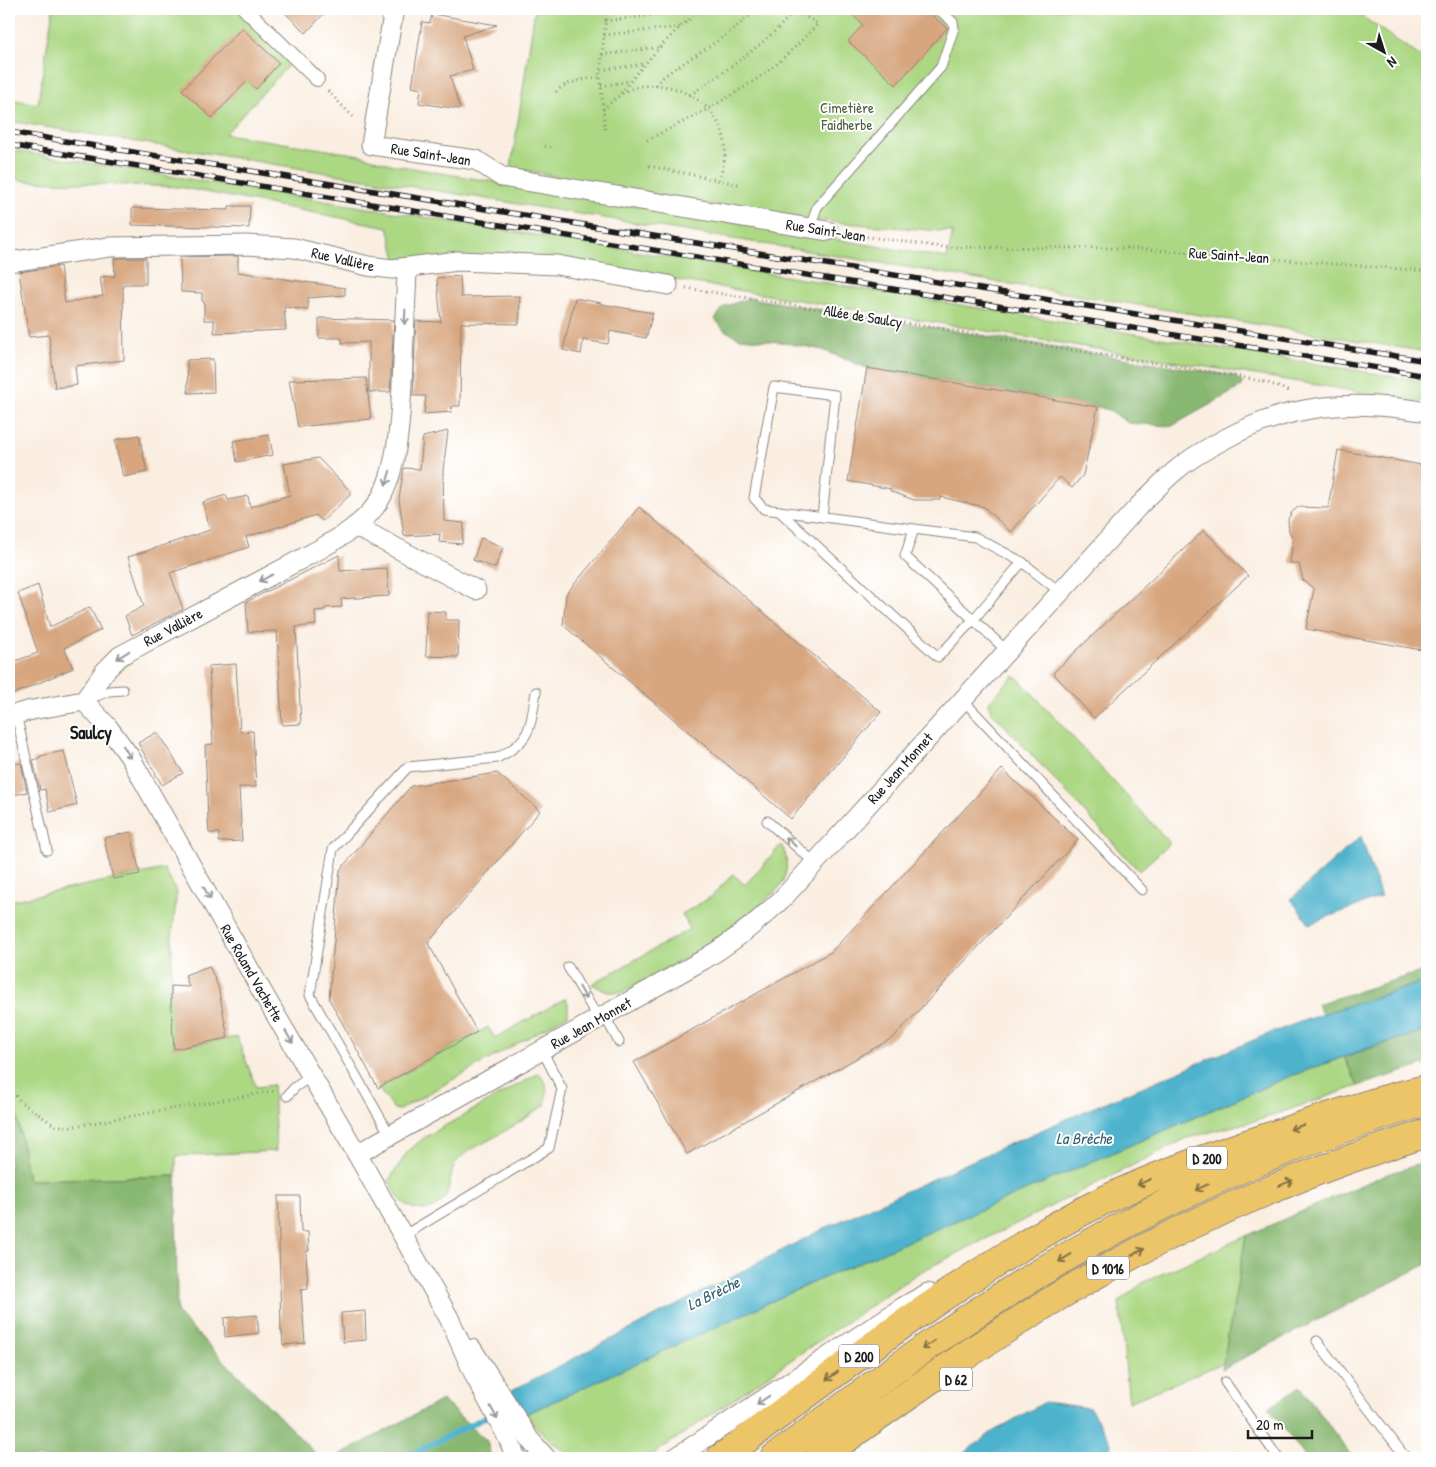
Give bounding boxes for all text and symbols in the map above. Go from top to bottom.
north arrow [1358,28,1408,78]
text: N [1383,53,1401,73]
park label: Cimetière Faidherbe [820,97,874,135]
street label: Rue Saint-Jean [390,137,473,171]
street label: Rue Saint-Jean [785,213,868,247]
street label: Rue Vallière [309,242,377,276]
street label: Rue Saint-Jean [1188,242,1270,268]
street label: Allée de Saulcy [822,299,904,333]
one-way arrow [400,308,409,324]
one-way arrow [383,470,393,486]
one-way arrow [260,573,274,583]
street label: Rue Vallière [140,603,206,651]
one-way arrow [117,650,131,660]
district label: Saulcy [70,720,112,746]
street label: Rue Jean Monnet [862,727,938,808]
one-way arrow [122,744,132,758]
one-way arrow [785,836,798,848]
one-way arrow [202,885,212,900]
street label: Rue Roland Vachette [215,920,289,1026]
one-way arrow [579,985,589,999]
street label: Rue Jean Monnet [547,992,636,1054]
one-way arrow [284,1030,294,1044]
one-way arrow [1289,1123,1305,1133]
water label: La Brèche [1056,1127,1113,1149]
road number: D 200 [1187,1146,1227,1170]
one-way arrow [1137,1178,1152,1188]
one-way arrow [1278,1178,1293,1188]
one-way arrow [1195,1183,1210,1192]
one-way arrow [1131,1247,1146,1257]
one-way arrow [1058,1253,1072,1263]
road number: D 1016 [1087,1256,1129,1280]
water label: La Brèche [683,1271,743,1315]
one-way arrow [921,1340,935,1350]
road number: D 200 [839,1344,879,1368]
road number: D 62 [940,1368,972,1390]
one-way arrow [825,1371,839,1381]
one-way arrow [756,1395,770,1405]
one-way arrow [489,1406,499,1421]
scale bar [1248,1407,1312,1439]
text: 20 m [1256,1414,1283,1435]

